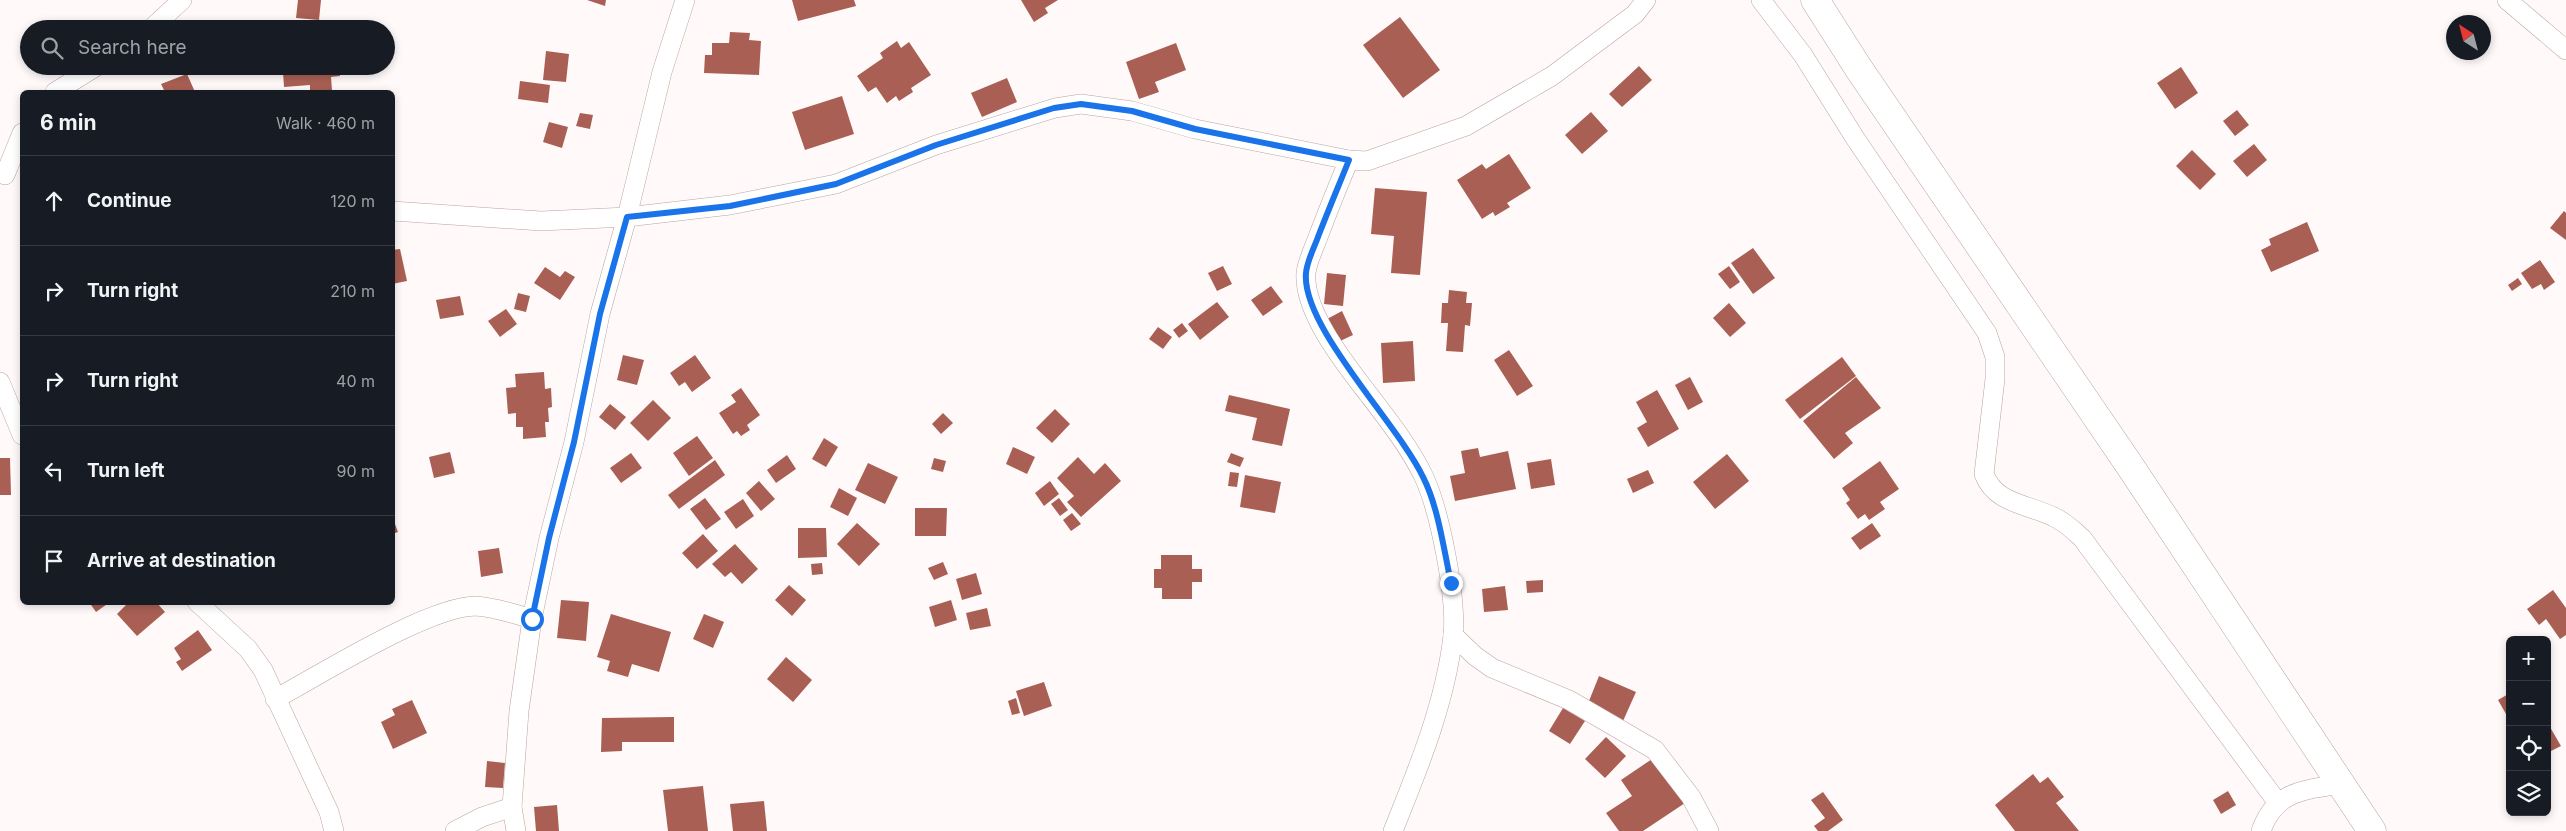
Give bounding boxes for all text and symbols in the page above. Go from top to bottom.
north arrow [2446,15,2491,60]
search box [20,20,395,75]
icon: search [38,34,66,62]
text: Search here [78,36,187,59]
text: 6 min [40,110,97,135]
text: Walk · 460 m [276,113,375,133]
icon: ahead [40,187,68,215]
text: Continue [87,189,172,212]
text: 120 m [330,191,375,211]
icon: right [40,277,68,305]
text: Turn right [87,279,178,302]
text: 210 m [330,281,375,301]
icon: right [40,367,68,395]
text: Turn right [87,369,178,392]
text: 40 m [336,371,375,391]
icon: left [40,457,68,485]
text: Turn left [87,459,165,482]
text: 90 m [336,461,375,481]
icon: arrive [40,547,68,575]
text: Arrive at destination [87,549,276,572]
route end [1440,572,1463,595]
route start [521,608,544,631]
map controls [2506,636,2551,816]
button: + [2506,636,2551,681]
button: − [2506,681,2551,726]
button: locate [2506,726,2551,771]
button: layers [2506,771,2551,816]

